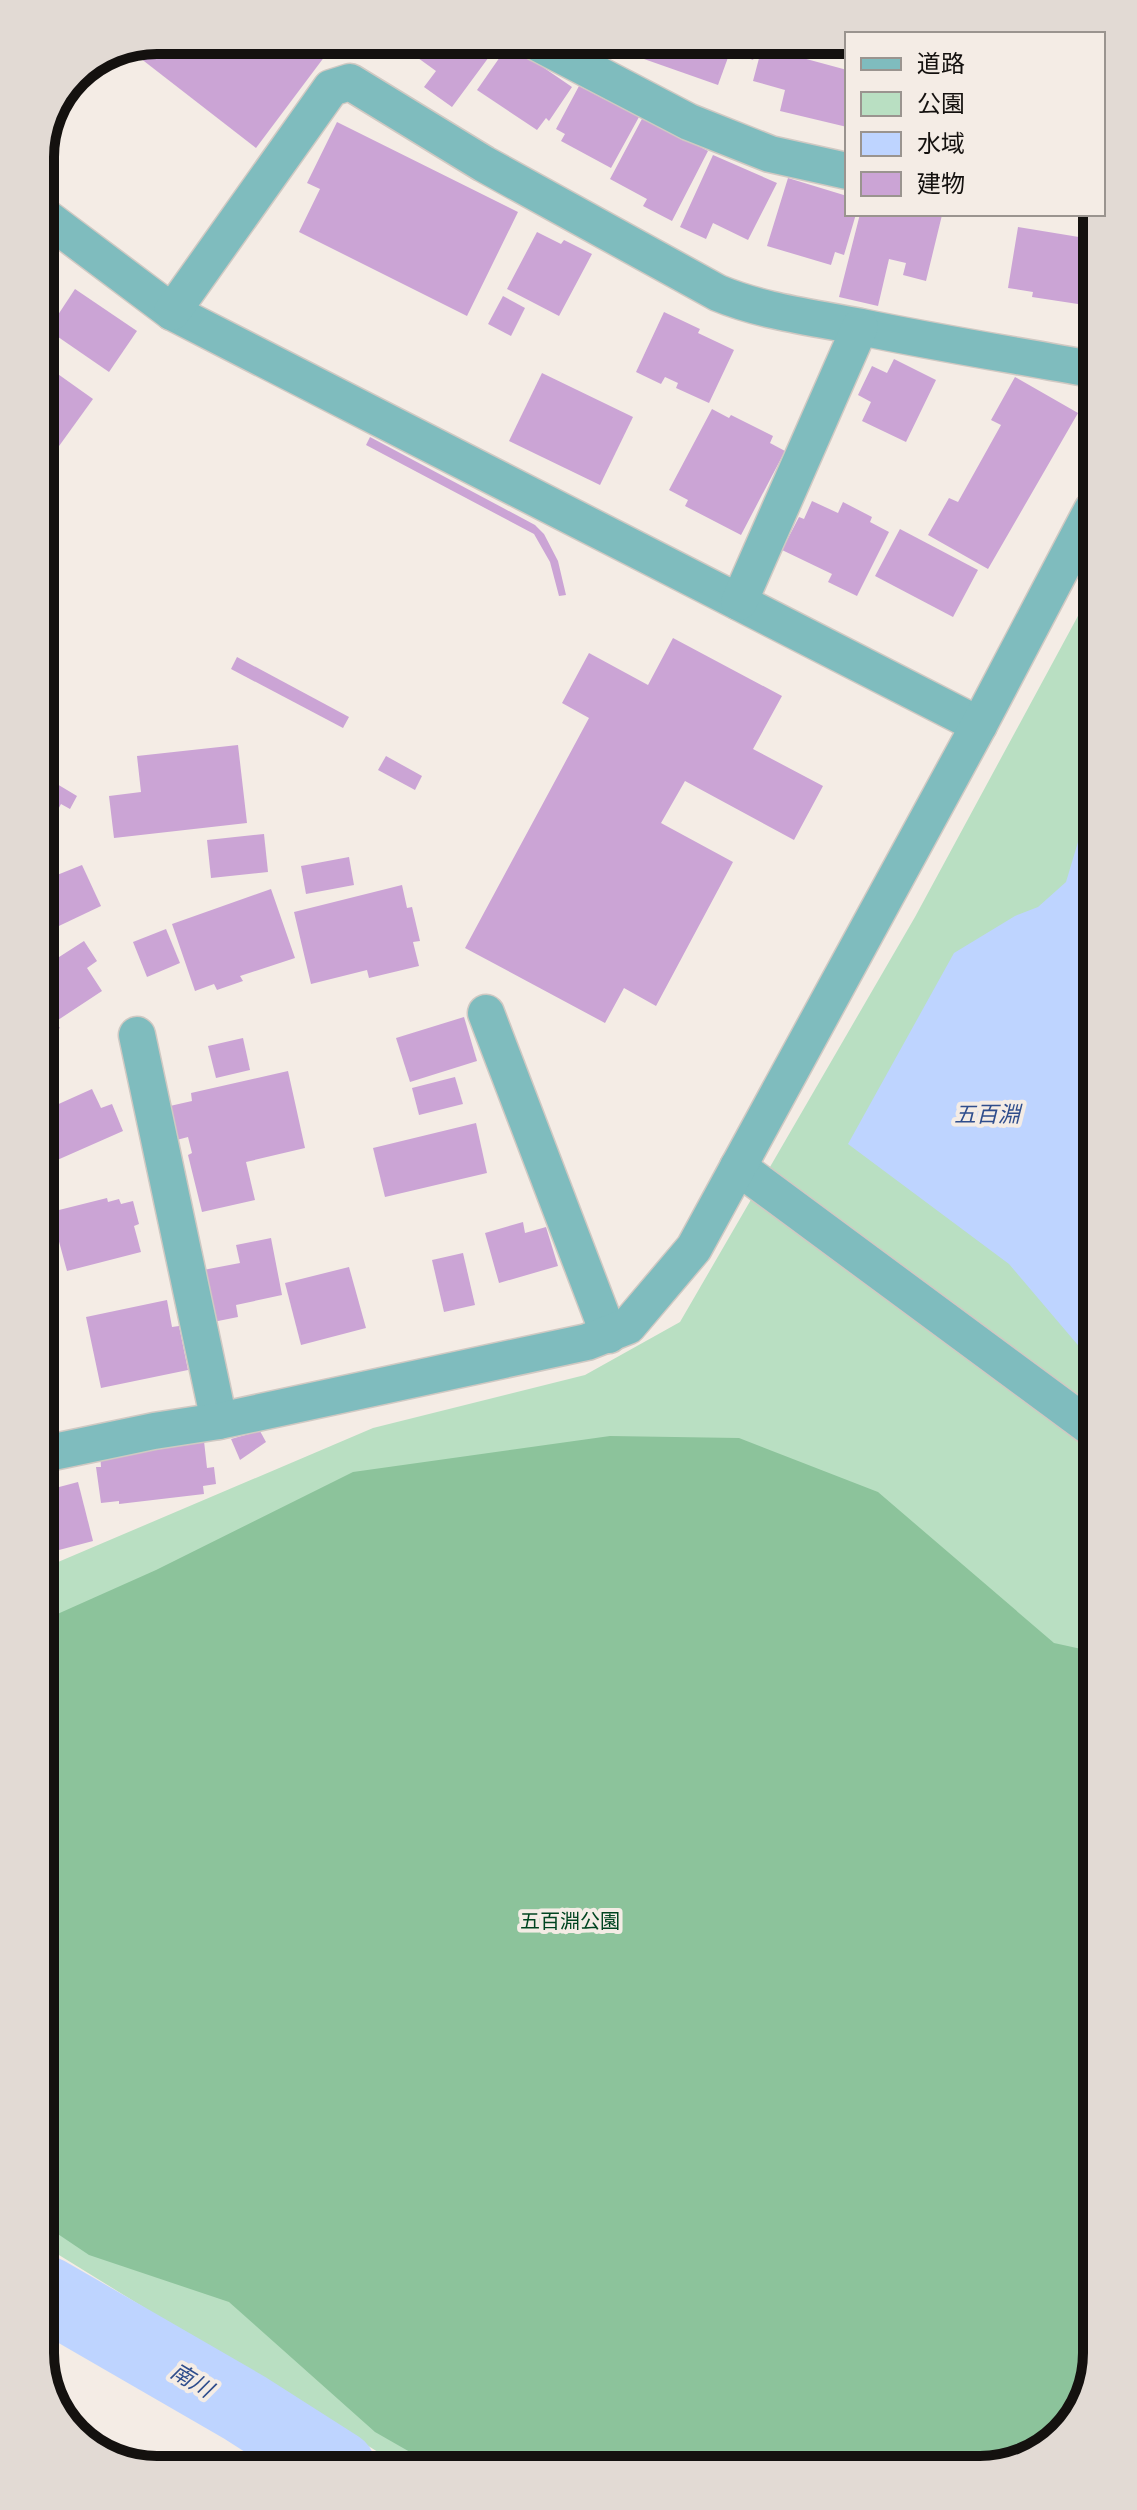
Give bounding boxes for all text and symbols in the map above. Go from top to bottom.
legend [845,32,1105,216]
text: 道路 [917,50,965,77]
text: 公園 [917,90,965,117]
text: 水域 [917,130,965,157]
text: 建物 [917,170,965,197]
water label: 五百淵 [954,1101,1023,1126]
park label: 五百淵公園 [520,1909,620,1932]
water label: 南川 [167,2358,219,2403]

